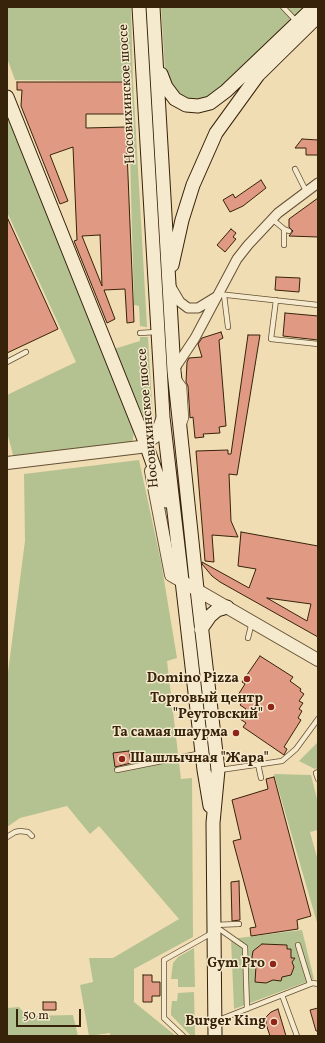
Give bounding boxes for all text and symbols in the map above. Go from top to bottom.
street label: Носовихинское шоссе [116,24,140,164]
street label: Носовихинское шоссе [135,347,163,489]
place label: Domino Pizza [147,671,239,687]
marker: Domino Pizza [242,674,252,684]
place label: Торговый центр "Реутовский" [150,691,263,724]
marker: Торговый центр "Реутовский" [266,702,276,712]
place label: Та самая шаурма [112,725,228,741]
marker: Та самая шаурма [231,728,241,738]
place label: Шашлычная "Жара" [130,751,269,767]
marker: Шашлычная "Жара" [117,754,127,764]
place label: Gym Pro [207,956,265,972]
marker: Gym Pro [268,959,278,969]
scale bar [18,1001,83,1027]
text: 50 m [23,1008,49,1024]
place label: Burger King [185,1014,266,1030]
marker: Burger King [269,1017,279,1027]

